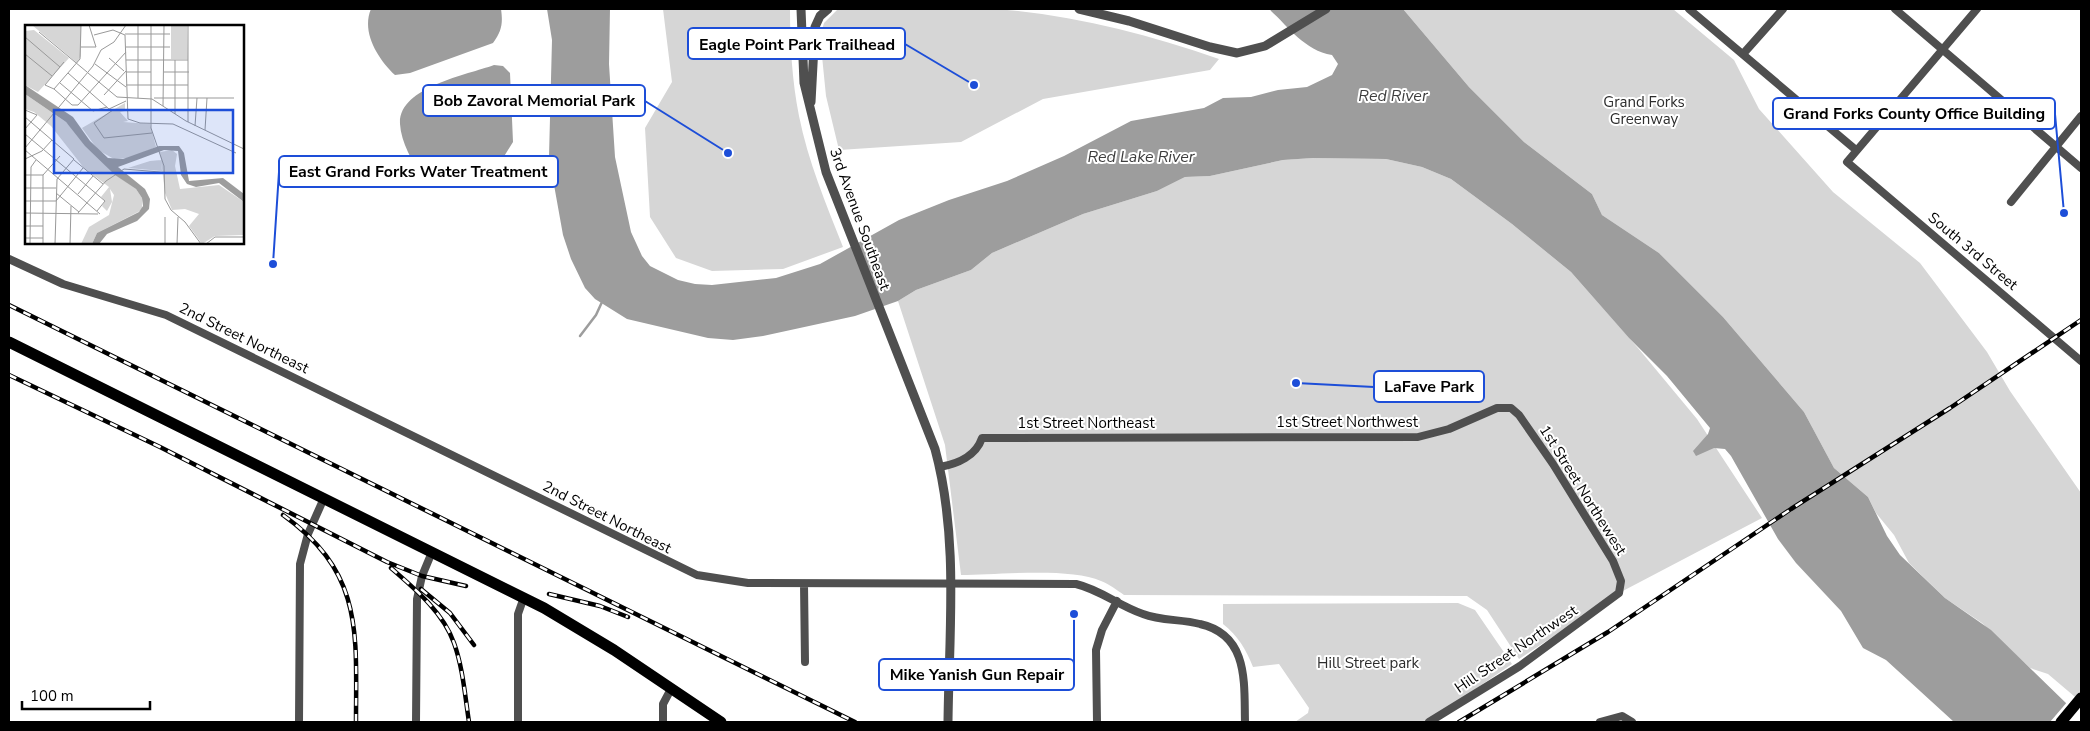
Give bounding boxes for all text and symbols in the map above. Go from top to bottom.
inset map [25,25,244,244]
callout: Eagle Point Park Trailhead [688,28,905,59]
text: Eagle Point Park Trailhead [699,34,895,56]
callout: Bob Zavoral Memorial Park [423,85,645,116]
water label: Red River [1358,85,1429,107]
text: Bob Zavoral Memorial Park [433,90,636,112]
park label: Grand Forks Greenway [1603,92,1685,129]
callout: Grand Forks County Office Building [1773,98,2055,129]
text: Grand Forks County Office Building [1783,103,2045,125]
street label: 3rd Avenue Southeast [825,145,895,294]
water label: Red Lake River [1088,146,1196,168]
callout: East Grand Forks Water Treatment [279,156,558,187]
text: East Grand Forks Water Treatment [289,161,548,183]
street label: South 3rd Street [1924,208,2023,295]
street label: 2nd Street Northeast [176,298,313,378]
callout: LaFave Park [1374,371,1484,402]
text: LaFave Park [1384,376,1474,398]
street label: 1st Street Northwest [1276,412,1419,432]
street label: 1st Street Northeast [1017,413,1155,433]
street label: 1st Street Northewest [1535,421,1632,559]
street label: 2nd Street Northeast [539,476,676,559]
street label: Hill Street Northwest [1451,600,1582,698]
park label: Hill Street park [1317,653,1419,673]
callout: Mike Yanish Gun Repair [879,659,1074,690]
text: Mike Yanish Gun Repair [890,664,1065,686]
scale bar [22,678,150,710]
text: 100 m [30,686,74,706]

